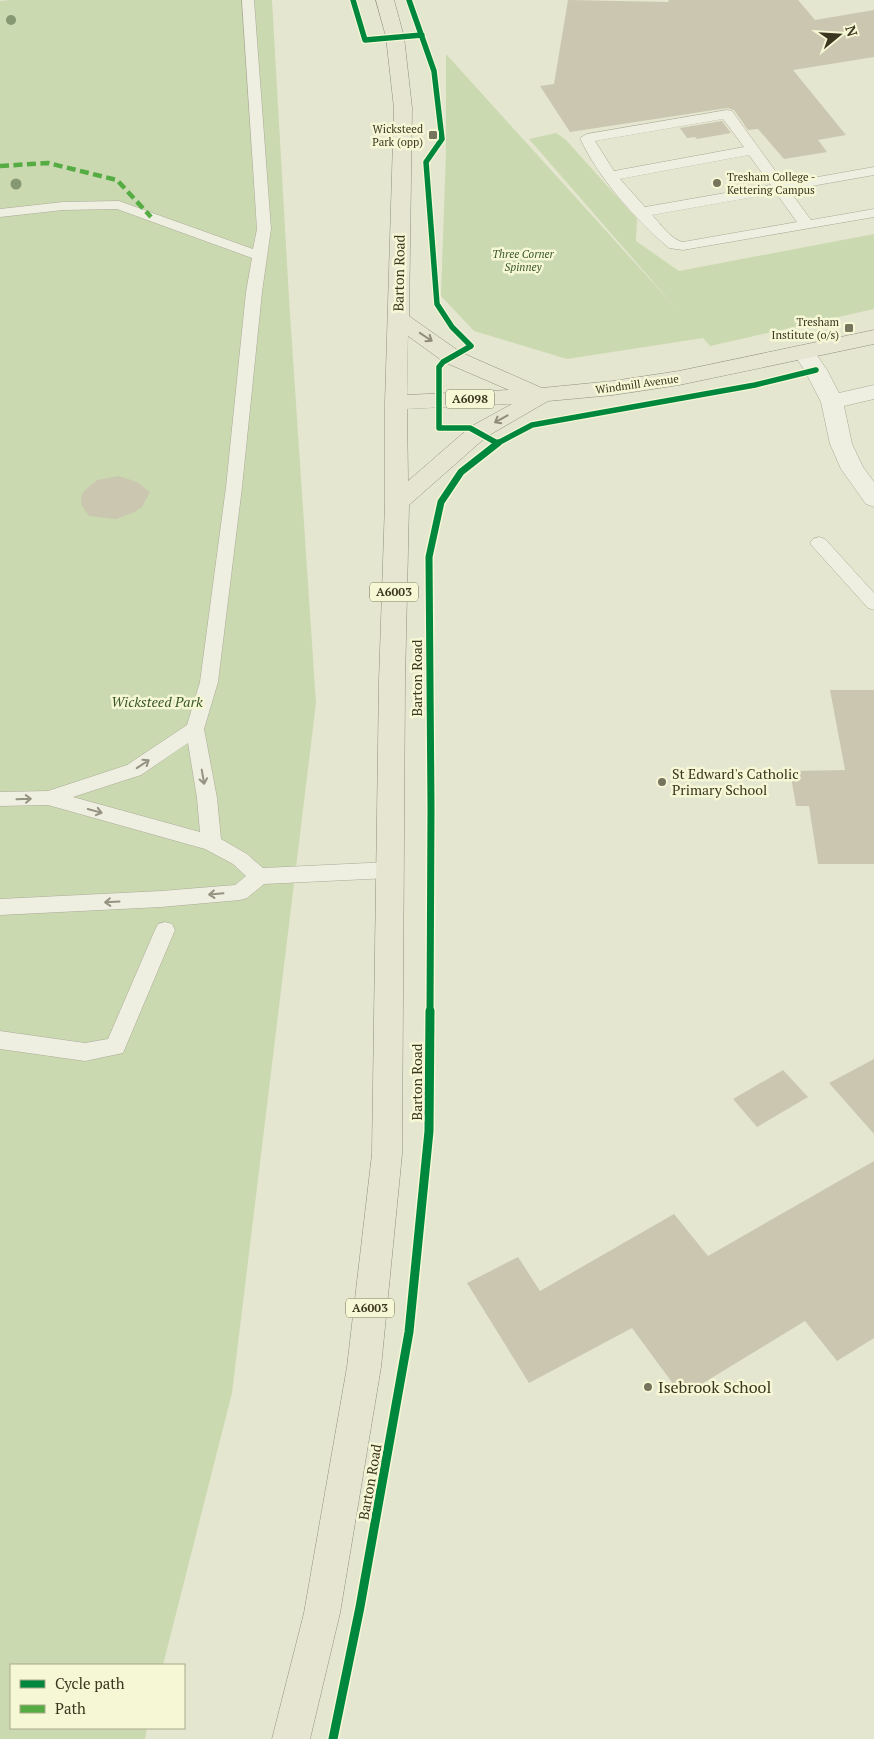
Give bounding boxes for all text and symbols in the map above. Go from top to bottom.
north arrow [814,10,864,60]
text: N [841,23,863,39]
place label: Wicksteed Park (opp) [372,122,423,149]
marker: Wicksteed Park (opp) [427,129,439,141]
place label: Tresham College - Kettering Campus [727,170,815,197]
marker: Tresham College - Kettering Campus [711,177,723,189]
street label: Barton Road [388,234,409,312]
park label: Three Corner Spinney [492,247,555,274]
place label: Tresham Institute (o/s) [772,315,839,342]
marker: Tresham Institute (o/s) [843,322,855,334]
one-way arrow [419,332,433,342]
street label: Windmill Avenue [594,371,680,397]
road number: A6098 [446,389,494,408]
one-way arrow [494,414,509,424]
road number: A6003 [370,582,418,602]
street label: Barton Road [407,639,426,716]
park label: Wicksteed Park [111,692,203,711]
one-way arrow [135,759,149,769]
place label: St Edward's Catholic Primary School [672,764,799,799]
one-way arrow [199,768,209,784]
marker: St Edward's Catholic Primary School [656,776,668,788]
one-way arrow [16,794,32,804]
one-way arrow [86,807,102,816]
one-way arrow [208,890,224,899]
one-way arrow [104,897,120,906]
street label: Barton Road [407,1043,426,1120]
road number: A6003 [346,1299,394,1318]
place label: Isebrook School [658,1376,771,1398]
marker: Isebrook School [642,1381,654,1393]
street label: Barton Road [353,1442,386,1521]
legend [10,1664,185,1729]
text: Cycle path [55,1673,125,1693]
text: Path [55,1698,86,1718]

